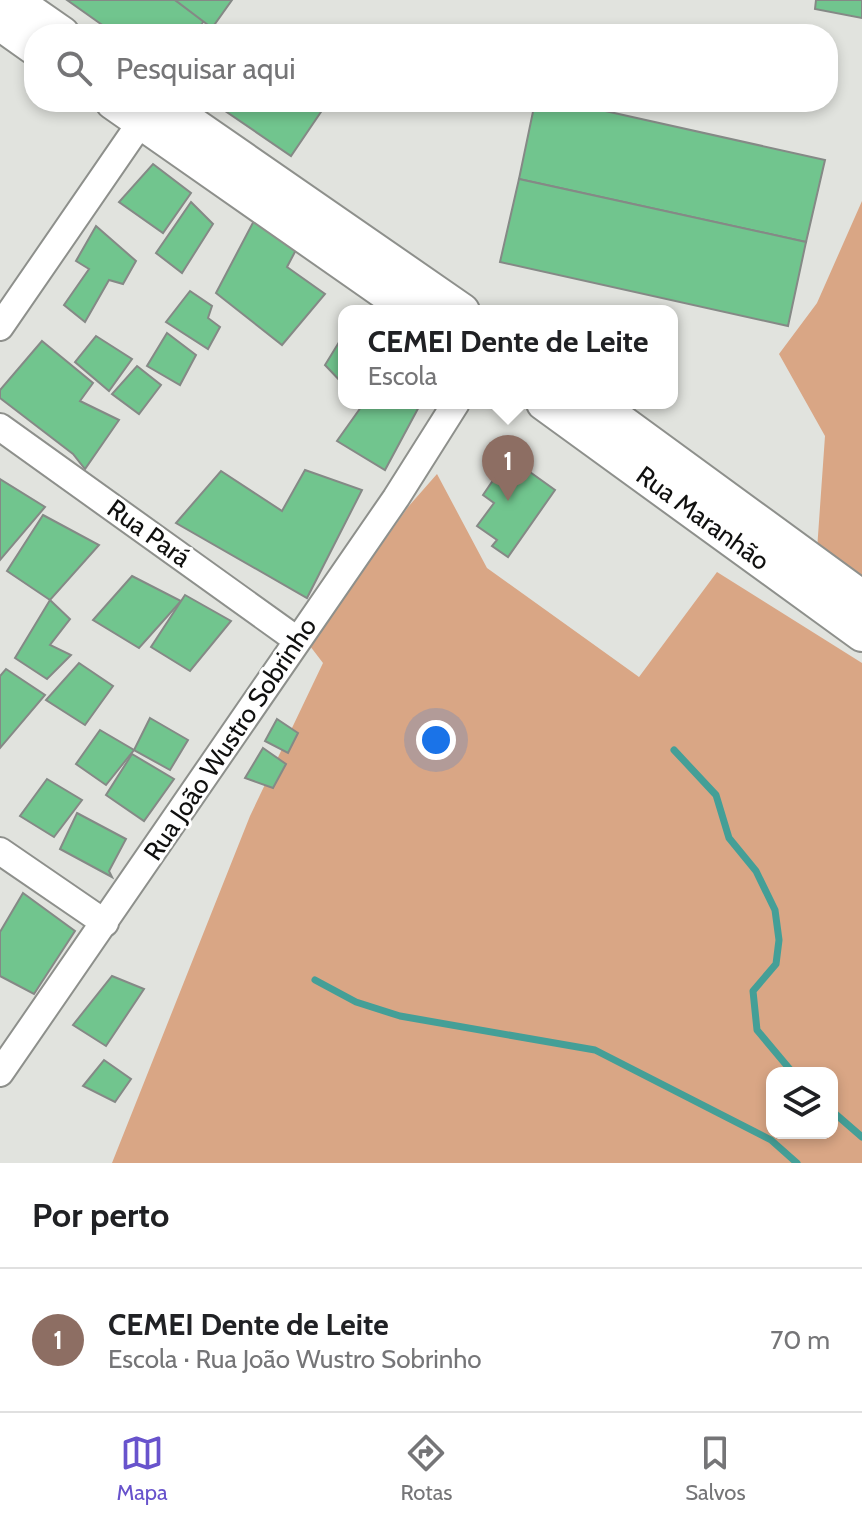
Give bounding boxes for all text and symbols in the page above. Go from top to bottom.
search box [24,24,838,112]
icon: search [52,46,96,90]
text: Pesquisar aqui [116,50,296,87]
popup [338,305,678,409]
text: CEMEI Dente de Leite [368,323,648,360]
text: Escola [368,360,437,392]
pin: 1 [482,435,534,501]
street label: Rua Maranhão [630,459,776,577]
street label: Rua Pará [101,492,197,574]
street label: Rua João Wustro Sobrinho [137,611,323,867]
your location [416,720,456,760]
map controls [766,1067,838,1139]
button: layers [766,1067,838,1139]
text: Por perto [32,1194,169,1236]
text: CEMEI Dente de Leite [108,1306,389,1343]
text: 1 [53,1324,63,1356]
text: 70 m [770,1324,830,1356]
text: Escola · Rua João Wustro Sobrinho [108,1343,482,1375]
tab: Mapa [116,1431,168,1506]
tab: Rotas [400,1431,452,1506]
tab: Salvos [685,1431,746,1506]

